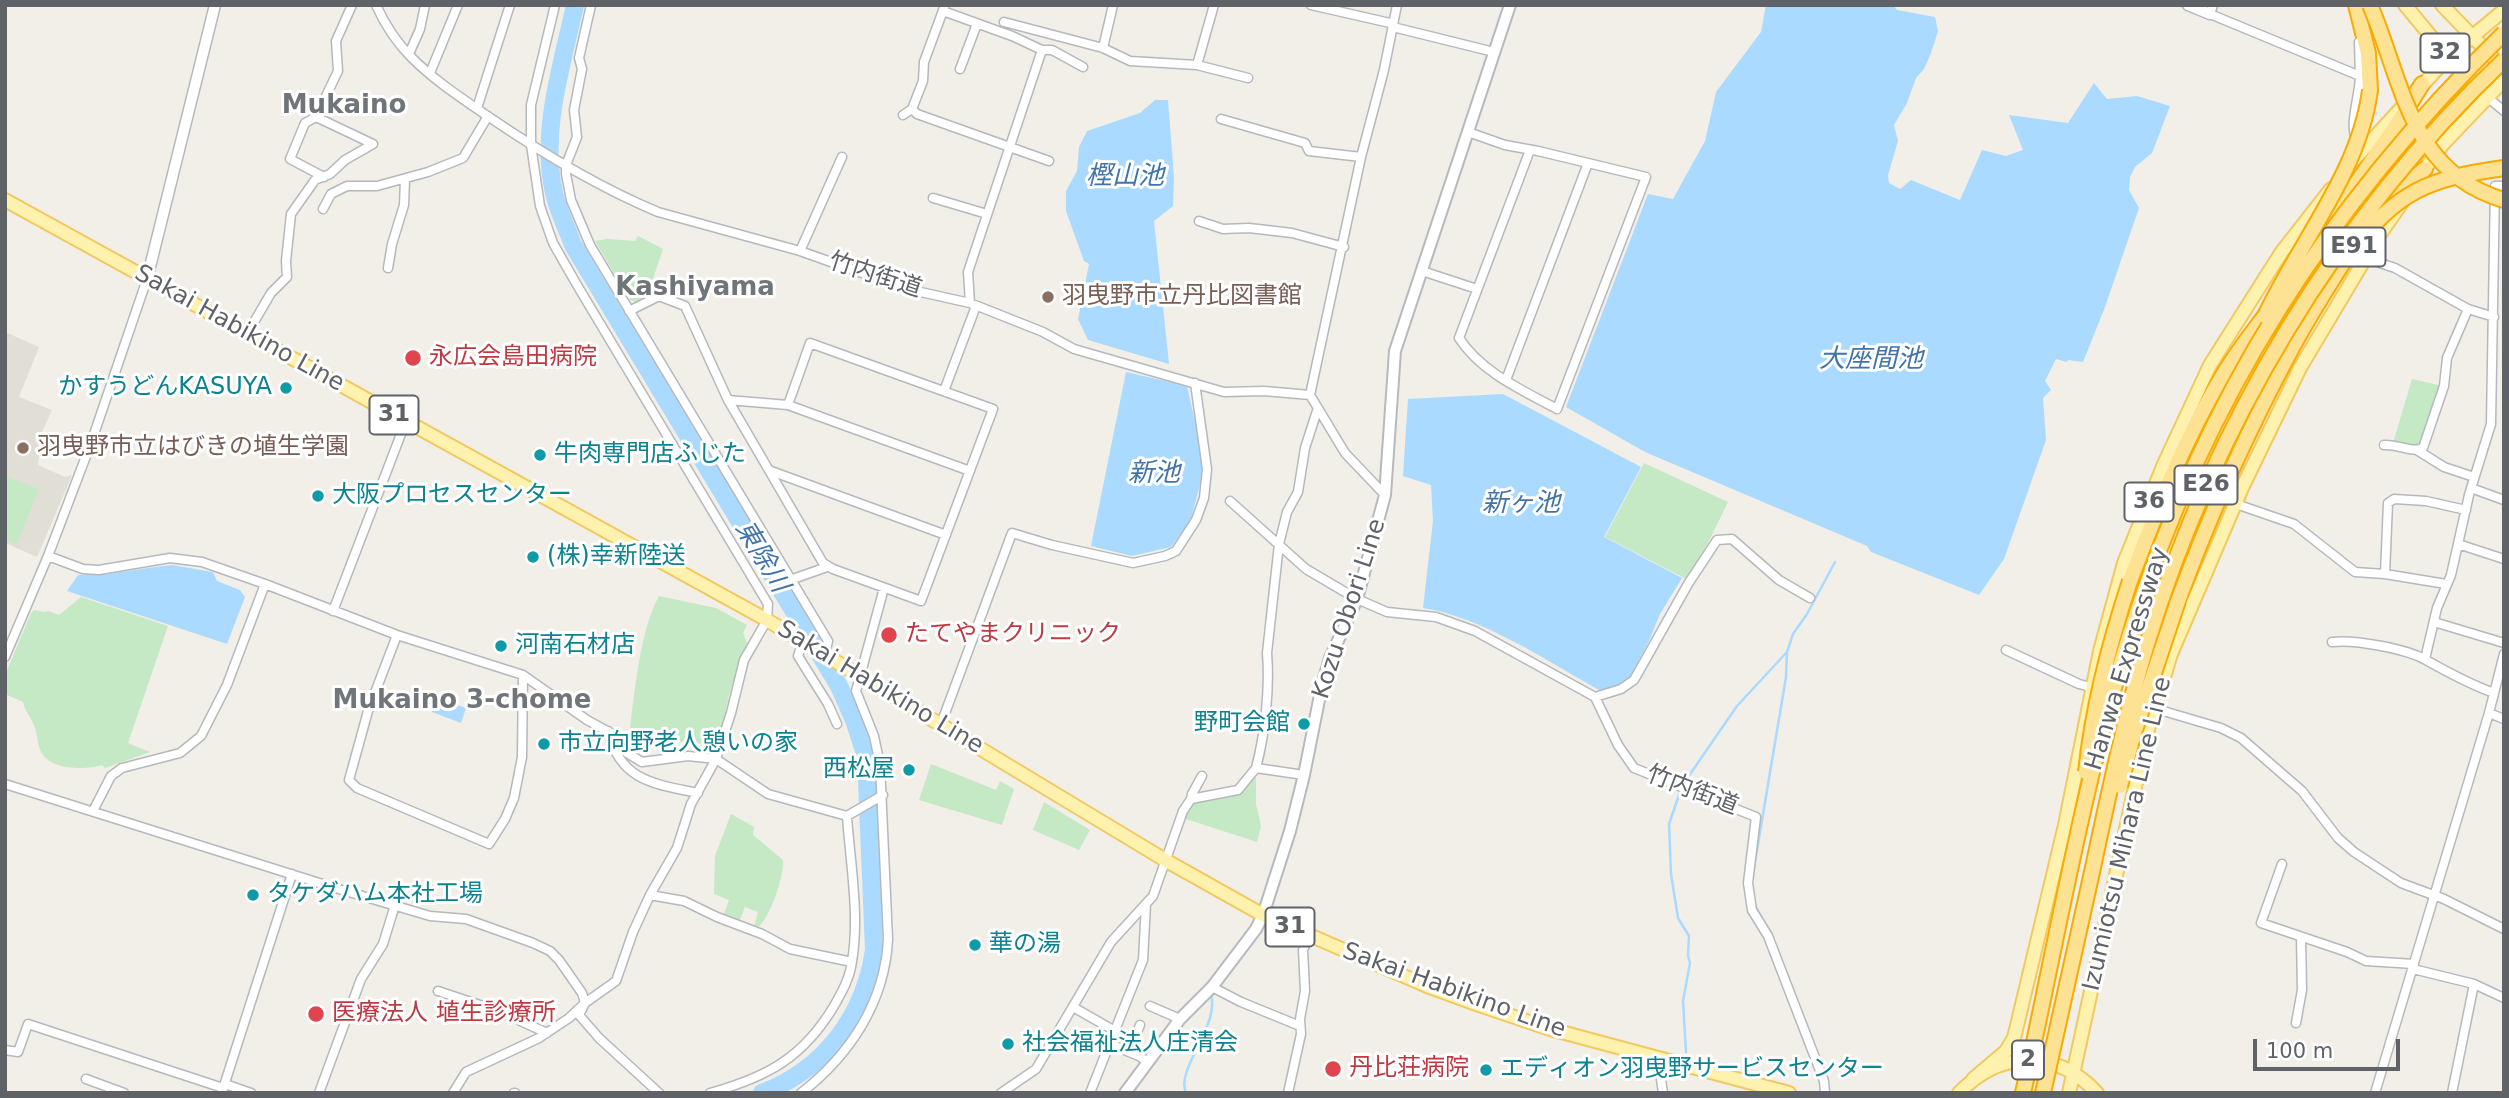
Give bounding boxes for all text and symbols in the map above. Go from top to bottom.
road number: 32 [2420,34,2470,72]
district label: Mukaino [282,90,406,122]
water label: 樫山池 [1086,161,1164,193]
road number: E91 [2322,228,2386,266]
street label: 竹内街道 [825,247,925,305]
street label: Sakai Habikino Line [129,259,349,399]
district label: Kashiyama [615,272,775,304]
place label: 羽曳野市立丹比図書館 [1062,283,1302,311]
marker: 羽曳野市立丹比図書館 [1040,289,1056,305]
place label: 永広会島田病院 [429,344,597,372]
water label: 大座間池 [1819,344,1923,376]
marker: 永広会島田病院 [403,348,423,368]
place label: かすうどんKASUYA [58,374,272,402]
marker: かすうどんKASUYA [278,380,294,396]
road number: 31 [370,396,418,434]
place label: 羽曳野市立はびきの埴生学園 [37,434,349,462]
marker: 羽曳野市立はびきの埴生学園 [15,440,31,456]
place label: 牛肉専門店ふじた [554,441,746,469]
marker: 牛肉専門店ふじた [532,447,548,463]
water label: 新池 [1128,458,1180,490]
road number: E26 [2174,466,2238,505]
place label: 大阪プロセスセンター [332,482,572,510]
road number: 36 [2124,482,2174,522]
marker: 大阪プロセスセンター [310,488,326,504]
water label: 新ヶ池 [1482,488,1560,520]
street label: Kozu Obori Line [1307,515,1393,703]
water label: 東除川 [728,516,794,598]
place label: (株)幸新陸送 [547,543,686,571]
street label: Hanwa Expressway [2080,544,2176,774]
marker: (株)幸新陸送 [525,549,541,565]
street label: Sakai Habikino Line [772,615,988,761]
place label: たてやまクリニック [905,621,1121,649]
marker: たてやまクリニック [879,625,899,645]
place label: 河南石材店 [515,632,635,660]
marker: 河南石材店 [493,638,509,654]
street label: Izumiotsu Mihara Line Line [2078,674,2178,994]
district label: Mukaino 3-chome [333,685,591,717]
place label: 野町会館 [1194,710,1290,738]
marker: 野町会館 [1296,716,1312,732]
place label: 市立向野老人憩いの家 [558,730,798,758]
marker: 市立向野老人憩いの家 [536,736,552,752]
place label: 西松屋 [823,756,895,784]
street label: 竹内街道 [1642,760,1742,822]
marker: 西松屋 [901,762,917,778]
place label: タケダハム本社工場 [267,881,483,909]
marker: タケダハム本社工場 [245,887,261,903]
road number: 31 [1266,908,1314,946]
place label: 華の湯 [989,931,1061,959]
marker: 華の湯 [967,937,983,953]
street label: Sakai Habikino Line [1339,937,1569,1045]
place label: 医療法人 埴生診療所 [332,1000,556,1028]
marker: 医療法人 埴生診療所 [306,1004,326,1024]
scale bar [2257,1024,2404,1068]
place label: 社会福祉法人庄清会 [1022,1030,1238,1058]
marker: 社会福祉法人庄清会 [1000,1036,1016,1052]
text: 100 m [2266,1039,2333,1063]
road number: 2 [2012,1040,2044,1079]
place label: 丹比荘病院 [1349,1055,1469,1083]
place label: エディオン羽曳野サービスセンター [1500,1056,1884,1084]
marker: 丹比荘病院 [1323,1059,1343,1079]
marker: エディオン羽曳野サービスセンター [1478,1062,1494,1078]

